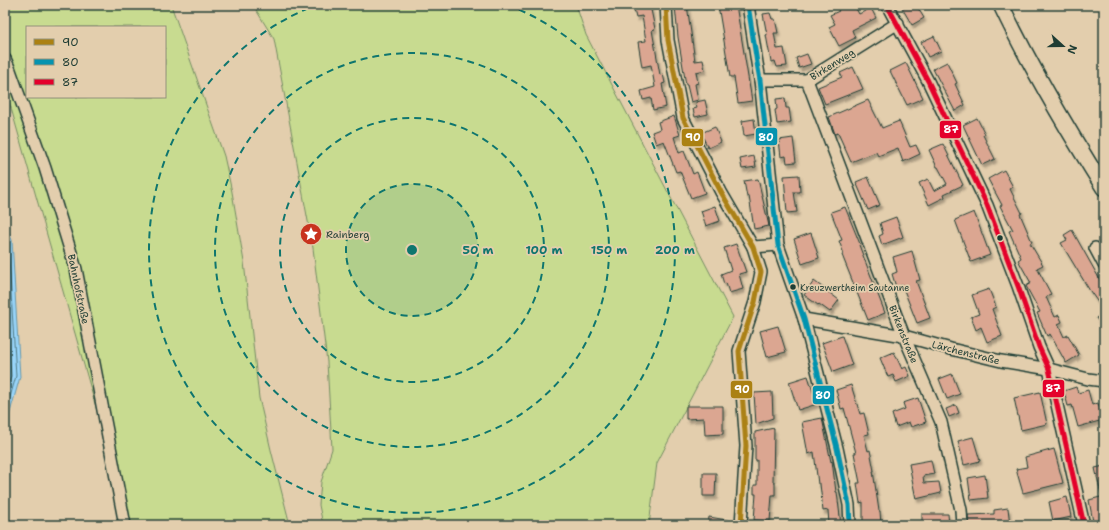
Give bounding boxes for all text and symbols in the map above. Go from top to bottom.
legend [26,26,166,98]
north arrow [1043,26,1083,66]
text: 90 [62,34,79,50]
text: N [1063,43,1080,56]
street label: Birkenweg [808,46,857,83]
text: 80 [62,54,79,70]
text: 87 [62,74,78,90]
line badge: 87 [939,120,962,139]
text: 87 [943,122,959,137]
line badge: 80 [755,127,778,146]
line badge: 90 [681,128,704,147]
text: 90 [685,130,701,145]
text: 80 [758,130,774,145]
place icon: Rainberg [298,221,324,247]
place label: Rainberg [326,228,369,241]
unlabelled marker [995,233,1005,243]
text: 50 m [463,242,494,258]
text: 100 m [526,242,563,258]
text: 150 m [591,242,627,258]
text: 200 m [655,242,695,258]
centre of rings [405,243,419,257]
street label: Bahnhofstraße [65,253,92,326]
marker: Kreuzwertheim Sautanne [788,282,798,292]
place label: Kreuzwertheim Sautanne [800,282,909,294]
street label: Birkenstraße [886,303,921,365]
street label: Lärchenstraße [930,338,1002,367]
line badge: 87 [1042,379,1065,398]
line badge: 90 [730,380,753,399]
text: 87 [1045,381,1061,396]
text: 90 [734,382,750,397]
line badge: 80 [812,385,835,405]
text: 80 [815,388,831,403]

